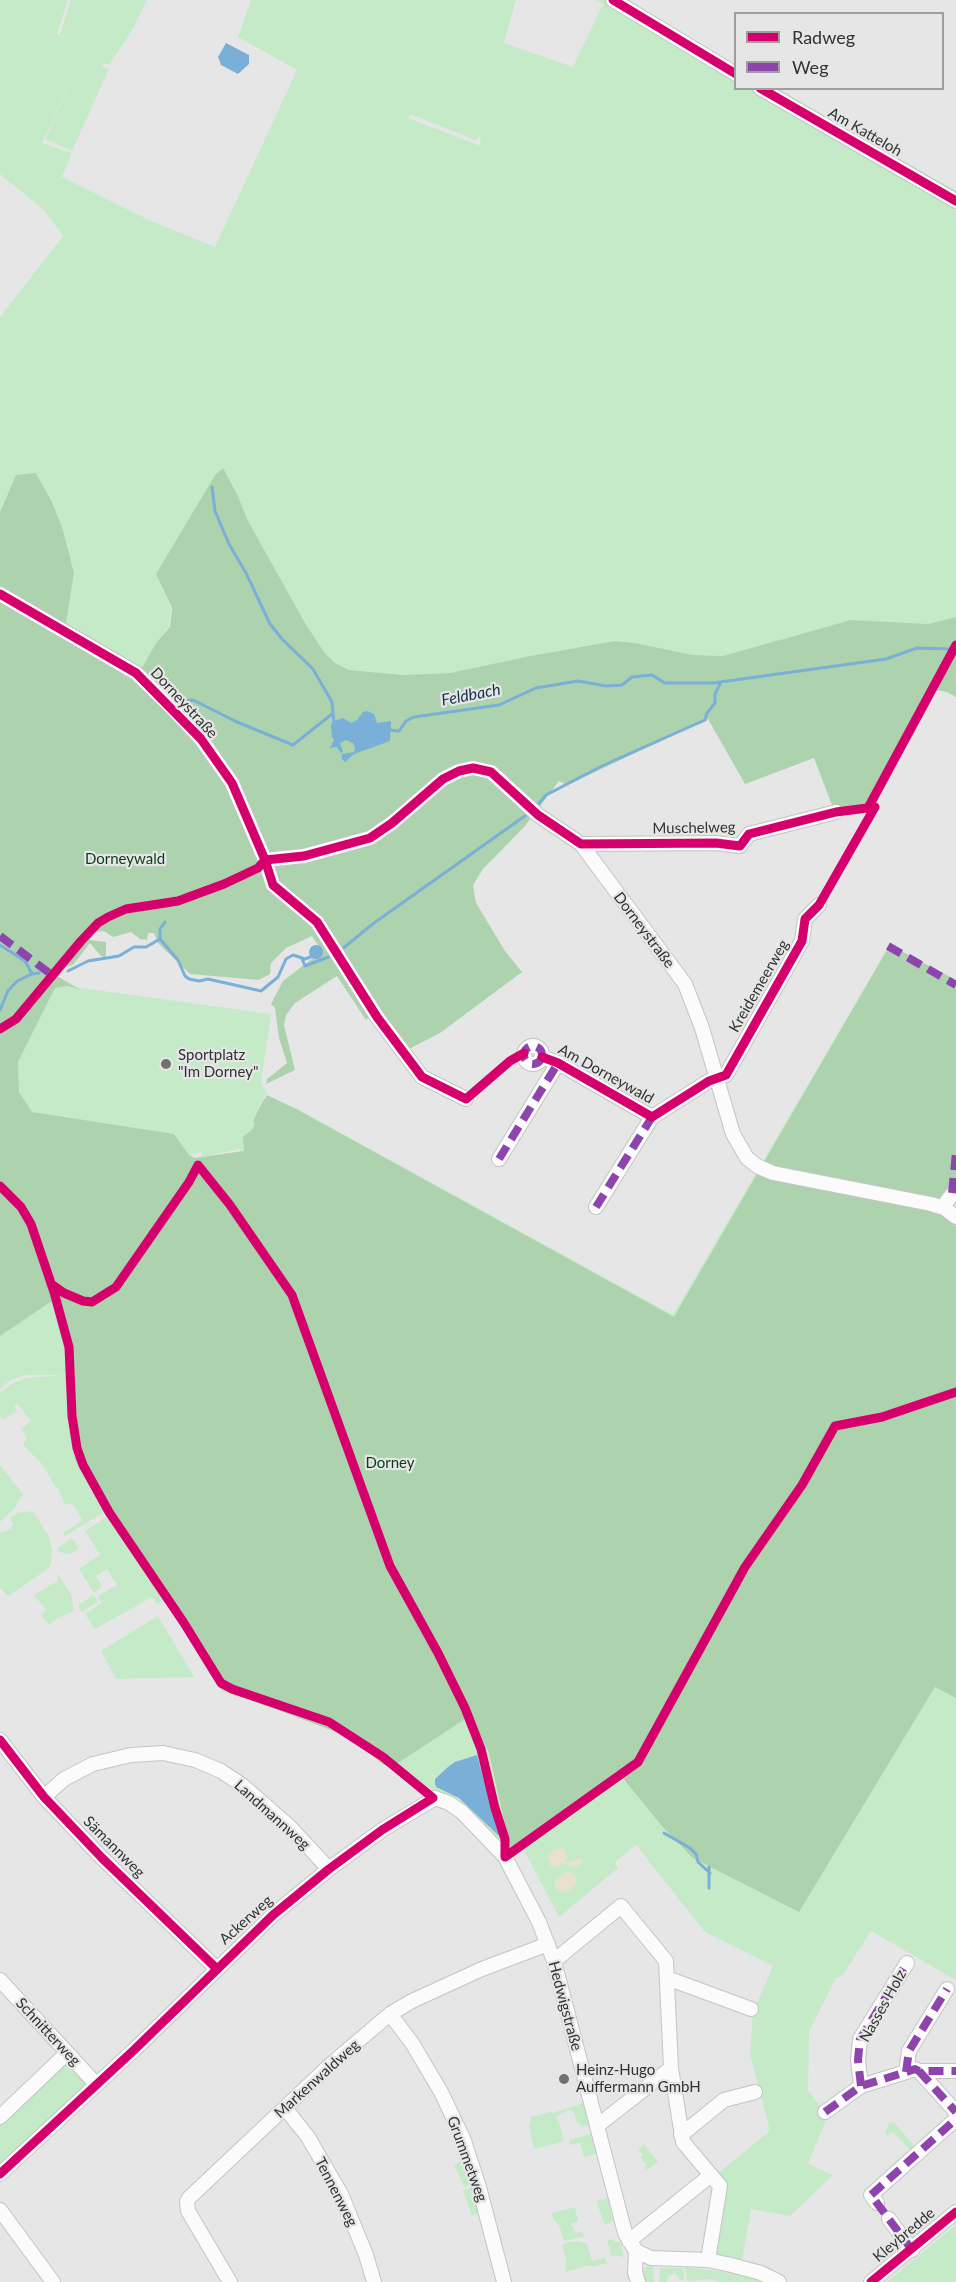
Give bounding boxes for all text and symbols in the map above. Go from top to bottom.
legend [734,12,944,90]
text: Radweg [792,26,855,48]
text: Weg [792,56,829,78]
street label: Am Katteloh [825,104,905,160]
street label: Dorneystraße [147,664,221,742]
water label: Feldbach [440,680,502,710]
street label: Muschelweg [652,818,736,838]
park label: Dorneywald [85,850,165,868]
street label: Dorneystraße [610,889,678,971]
street label: Kreidemeerweg [725,936,793,1036]
street label: Am Dorneywald [555,1040,657,1108]
place label: Sportplatz "Im Dorney" [178,1046,258,1081]
marker: Sportplatz "Im Dorney" [159,1057,173,1071]
park label: Dorney [365,1454,415,1472]
street label: Landmannweg [230,1776,314,1854]
street label: Sämannweg [80,1813,148,1881]
street label: Ackerweg [216,1892,276,1948]
street label: Hedwigstraße [544,1959,586,2053]
street label: Nasses Holz [856,1967,910,2045]
street label: Schnitterweg [12,1994,84,2070]
street label: Markenwaldweg [271,2036,363,2122]
place label: Heinz-Hugo Auffermann GmbH [576,2061,701,2096]
marker: Heinz-Hugo Auffermann GmbH [557,2072,571,2086]
street label: Grummetweg [443,2114,491,2204]
street label: Tennenweg [311,2154,361,2230]
street label: Kleybredde [869,2204,939,2266]

